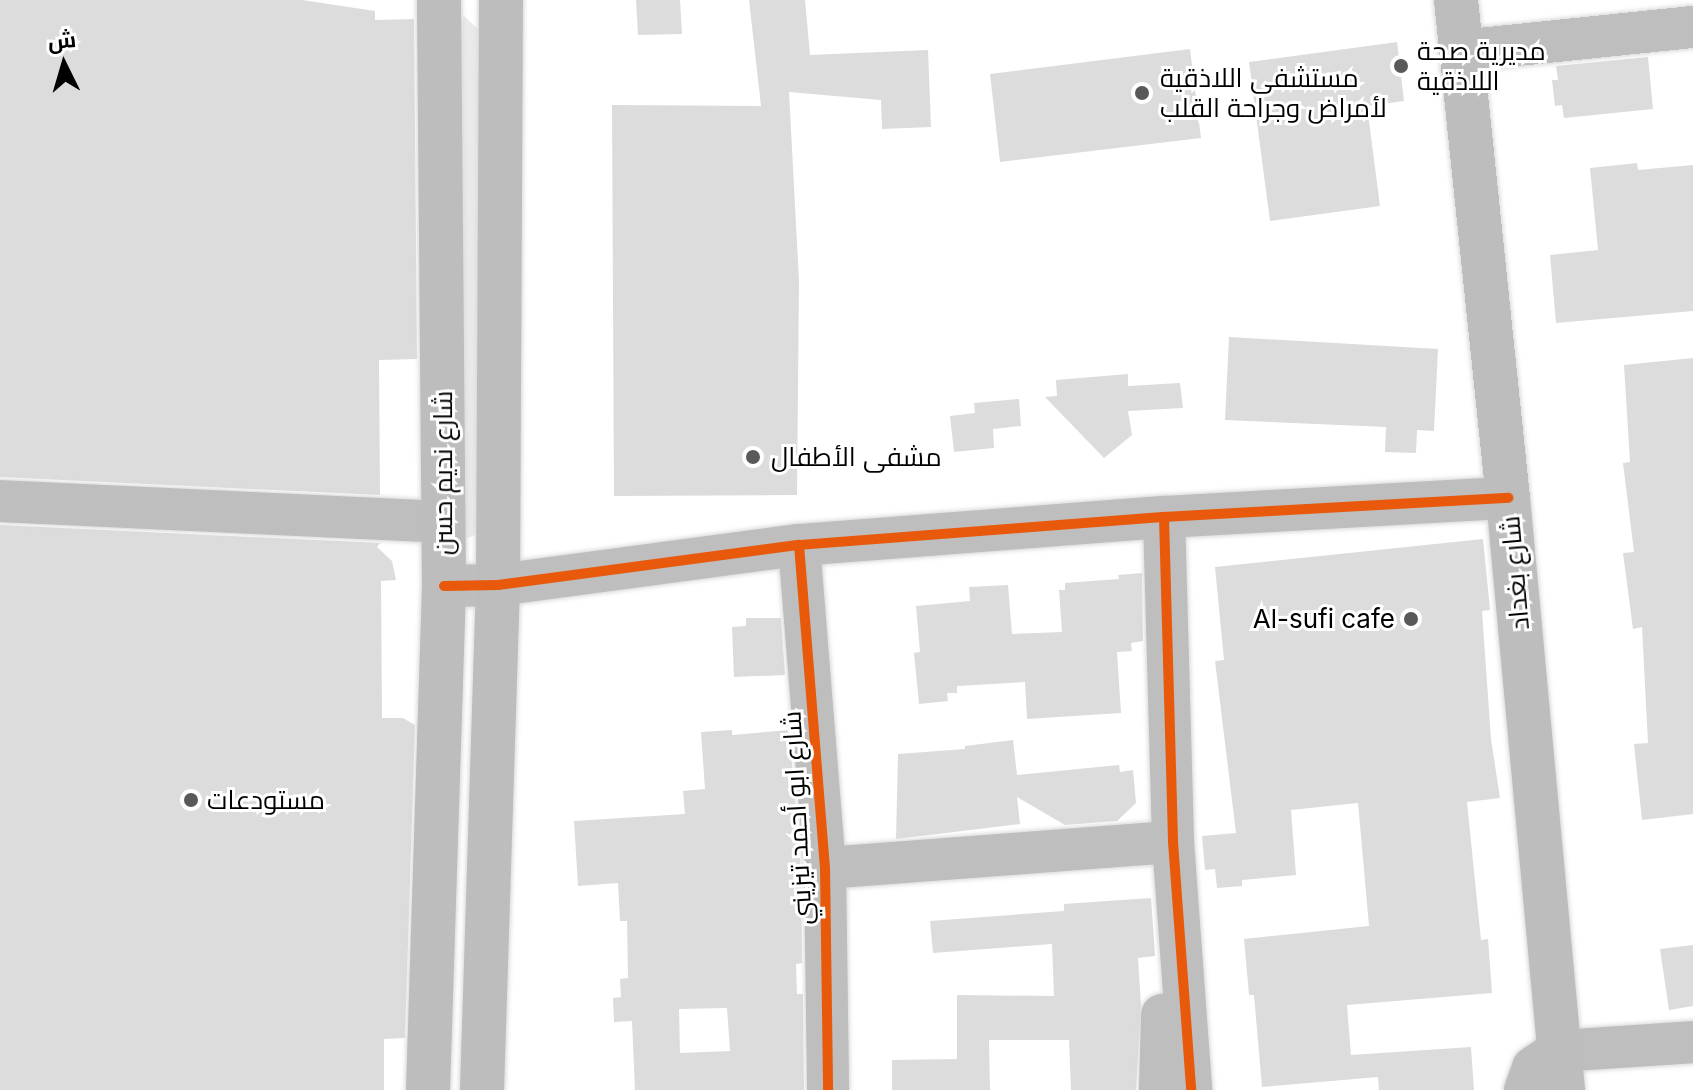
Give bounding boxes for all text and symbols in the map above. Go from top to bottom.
north arrow [24,24,104,104]
text: ش [47,26,77,54]
place label: مديرية صحة اللاذقية [1417,35,1546,96]
marker: مديرية صحة اللاذقية [1392,57,1410,75]
place label: مستشفى اللاذقية لأمراض وجراحة القلب [1160,62,1387,124]
marker: مستشفى اللاذقية لأمراض وجراحة القلب [1131,82,1153,104]
street label: شارع نديم حسن [427,391,459,555]
place label: مشفى الأطفال [771,441,942,473]
marker: مشفى الأطفال [742,446,764,468]
street label: شارع بغداد [1494,515,1536,631]
place label: Al-sufi cafe [1253,603,1395,635]
marker: Al-sufi cafe [1402,610,1420,628]
street label: شارع ابو أحمد تيزيني [776,710,818,926]
place label: مستودعات [207,784,325,816]
marker: مستودعات [182,791,200,809]

